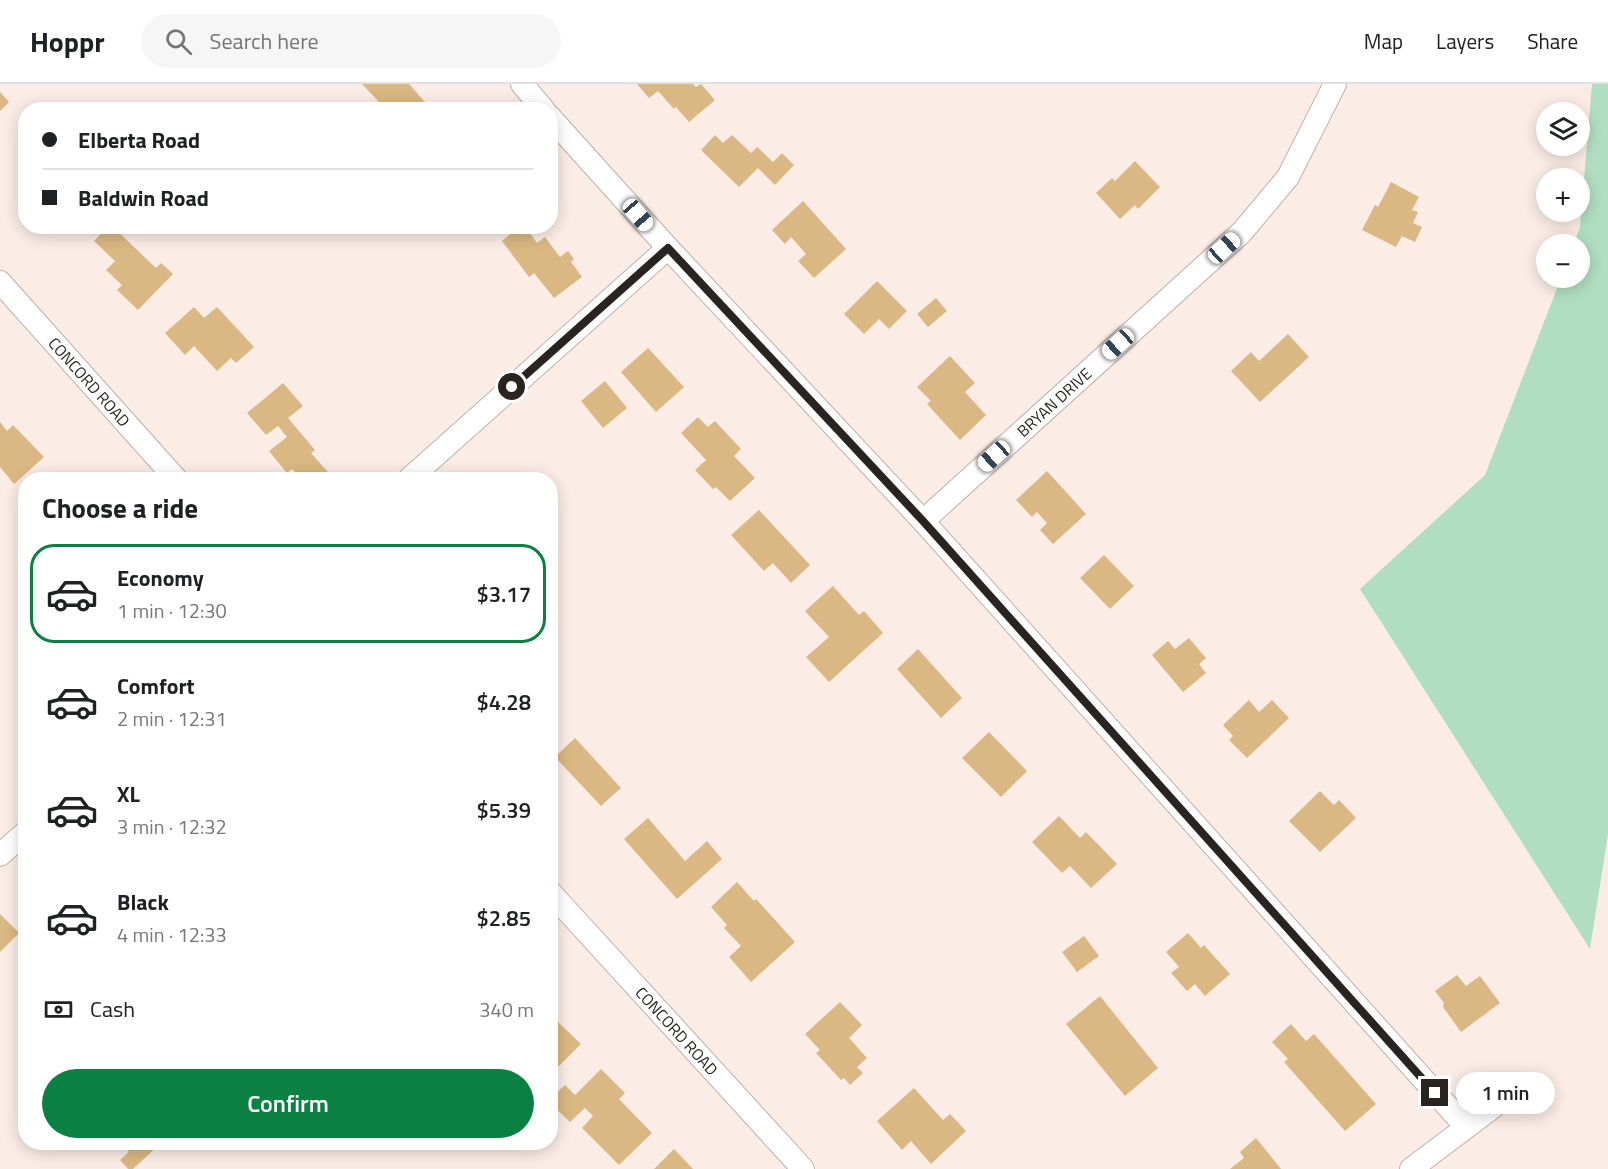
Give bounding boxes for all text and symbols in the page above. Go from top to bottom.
search box [141,14,561,68]
text: Hoppr [30,20,105,63]
text: Search here [210,24,319,58]
icon: search [162,25,195,58]
text: Map [1364,25,1403,57]
text: Layers [1436,25,1494,57]
text: Share [1527,25,1578,57]
map controls [1536,102,1590,288]
button: layers [1536,102,1590,156]
text: Elberta Road [78,123,200,157]
button: + [1536,168,1590,222]
text: Baldwin Road [78,181,209,215]
car [619,196,657,234]
car [1205,229,1243,267]
button: − [1536,234,1590,288]
car [1099,325,1137,363]
street label: CONCORD ROAD [43,332,136,432]
street label: BRYAN DRIVE [1011,362,1097,442]
route start [498,373,525,400]
car [975,437,1013,475]
text: Choose a ride [42,487,198,528]
text: Economy [117,561,204,595]
icon: car [45,567,99,621]
text: $3.17 [476,577,531,611]
text: 1 min · 12:30 [117,595,227,626]
text: Comfort [117,669,195,703]
icon: car [45,675,99,729]
text: $4.28 [476,685,531,719]
text: 2 min · 12:31 [117,703,227,734]
text: XL [117,777,140,811]
icon: car [45,783,99,837]
text: $5.39 [476,793,531,827]
text: 3 min · 12:32 [117,811,227,842]
text: Black [117,885,169,919]
icon: car [45,891,99,945]
text: $2.85 [476,901,531,935]
text: 4 min · 12:33 [117,919,227,950]
street label: CONCORD ROAD [630,981,724,1081]
text: Cash [90,992,135,1026]
icon: cash [42,993,75,1026]
text: 340 m [479,994,534,1025]
button: Confirm [42,1069,534,1138]
callout: 1 min [1456,1072,1555,1114]
text: 1 min [1481,1077,1530,1108]
route end [1421,1079,1448,1106]

